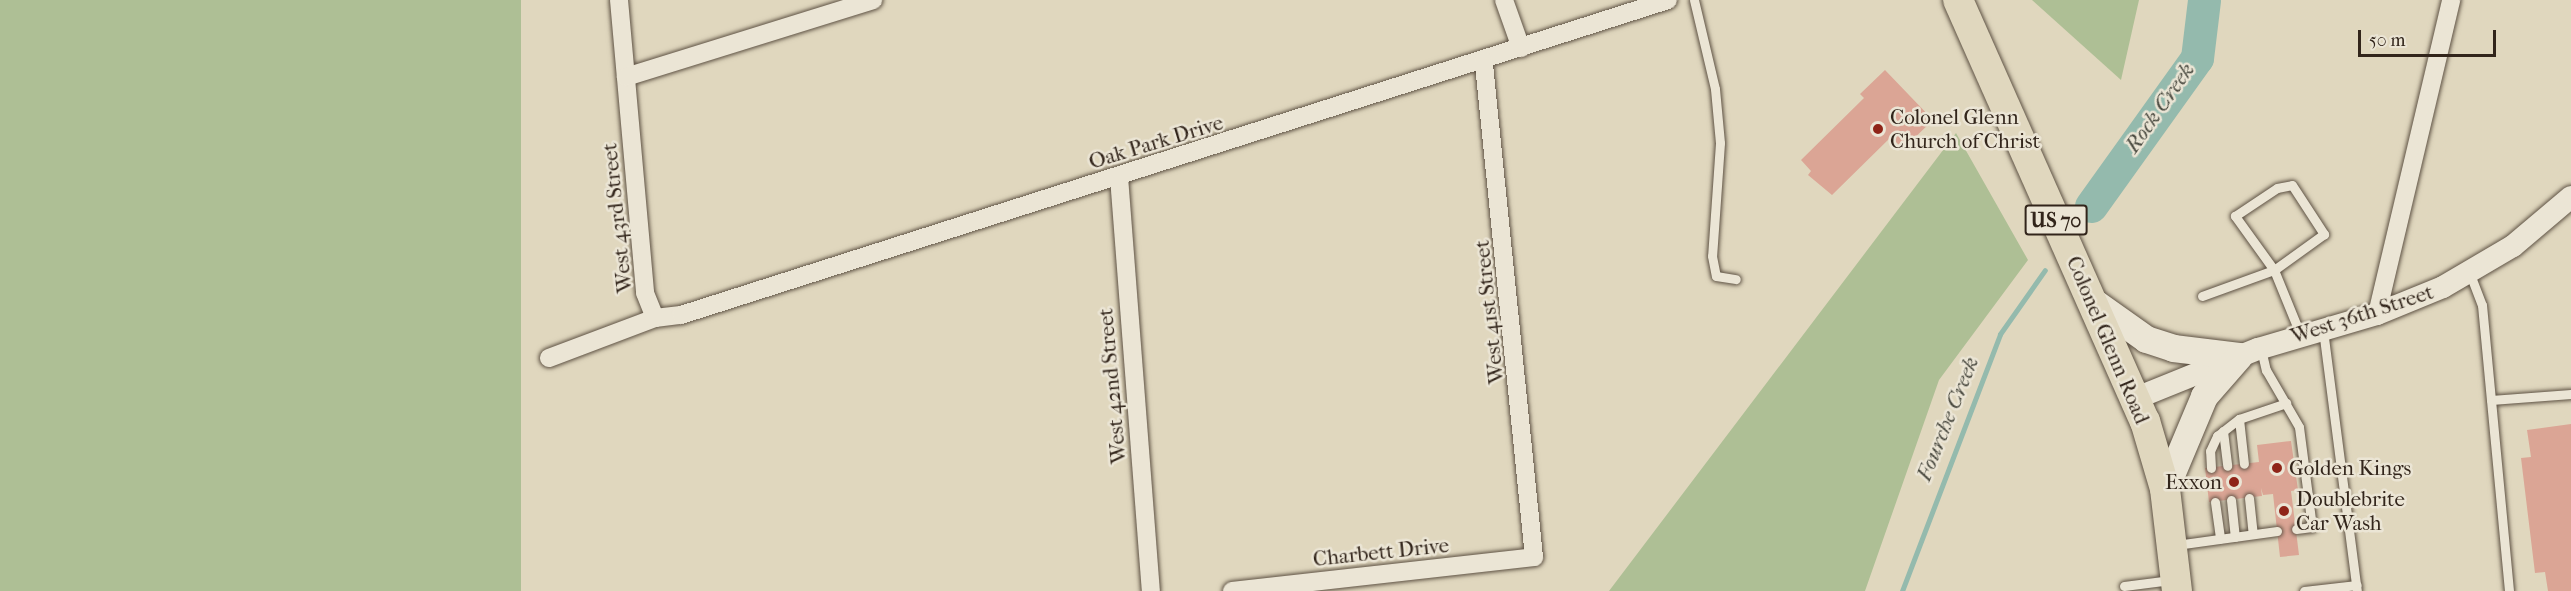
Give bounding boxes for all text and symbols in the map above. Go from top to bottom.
scale bar [2361,18,2499,56]
text: 50 m [2369,30,2405,51]
water label: Rock Creek [2119,58,2201,158]
place label: Colonel Glenn Church of Christ [1890,104,2040,154]
street label: Oak Park Drive [1086,110,1226,174]
marker: Colonel Glenn Church of Christ [1871,122,1885,136]
street label: West 43rd Street [597,142,637,294]
road number: US 70 [2024,203,2088,237]
street label: West 41st Street [1469,239,1509,385]
street label: Colonel Glenn Road [2061,252,2155,428]
street label: West 36th Street [2287,279,2437,349]
street label: West 42nd Street [1093,307,1131,465]
water label: Fourche Creek [1911,353,1985,485]
place label: Golden Kings [2289,455,2411,481]
marker: Golden Kings [2270,461,2284,475]
place label: Exxon [2165,469,2222,495]
marker: Exxon [2227,475,2241,489]
place label: Doublebrite Car Wash [2296,486,2405,536]
marker: Doublebrite Car Wash [2277,504,2291,518]
street label: Charbett Drive [1312,532,1450,572]

